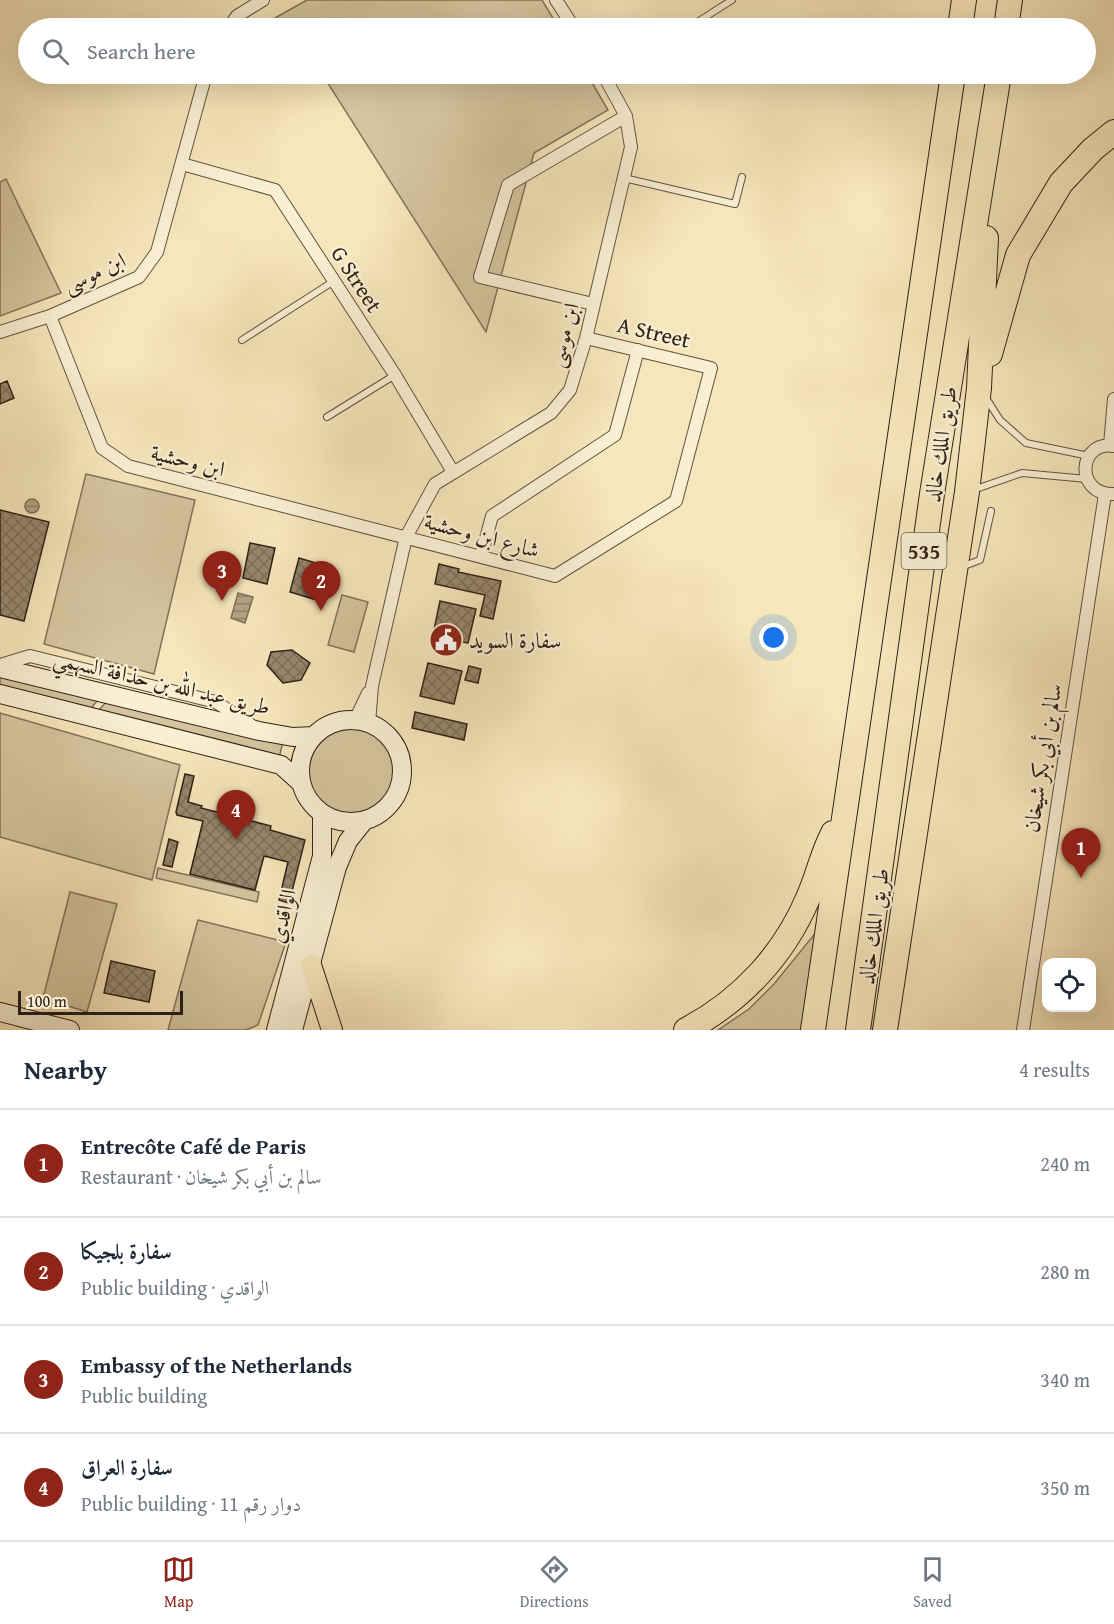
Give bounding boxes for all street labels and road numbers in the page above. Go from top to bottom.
street label: G Street [324,239,391,319]
street label: ابن موسى [57,244,131,300]
street label: ابن موسى [539,299,587,371]
street label: A Street [614,308,694,356]
street label: طريق الملك خالد [915,384,965,504]
street label: ابن وحشية [148,435,228,485]
street label: شارع ابن وحشية [420,504,543,569]
road number: 535 [902,533,946,569]
street label: طريق عبد الله بن حذافة السهمي [49,641,274,727]
street label: سالم بن أبي بكر شيخان [1014,681,1074,835]
street label: طريق الملك خالد [849,866,897,986]
street label: الواقدي [260,886,306,947]

